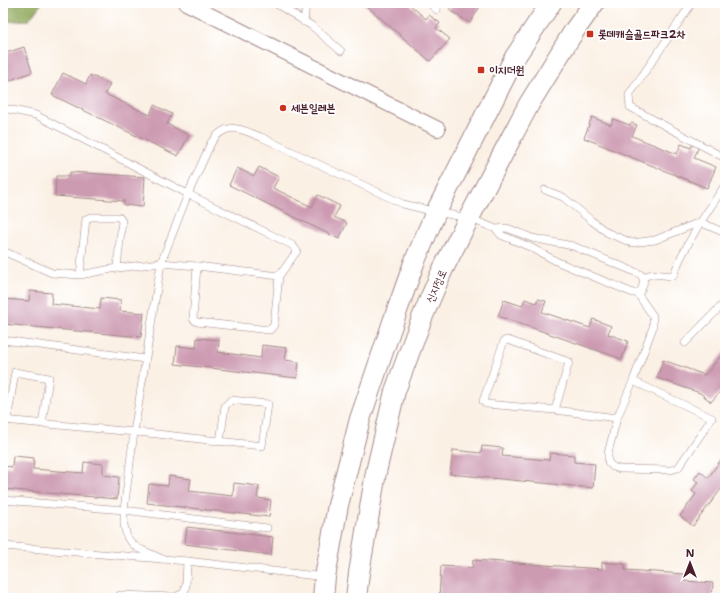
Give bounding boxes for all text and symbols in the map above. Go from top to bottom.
place label: 롯데캐슬골드파크2차 [598,27,686,42]
marker: 롯데캐슬골드파크2차 [585,29,595,39]
place label: 이지더원 [489,63,525,78]
marker: 이지더원 [476,65,486,75]
place label: 세븐일레븐 [291,101,335,116]
marker: 세븐일레븐 [278,103,288,113]
street label: 신지정로 [422,267,451,305]
north arrow [670,543,710,583]
text: N [686,546,695,561]

